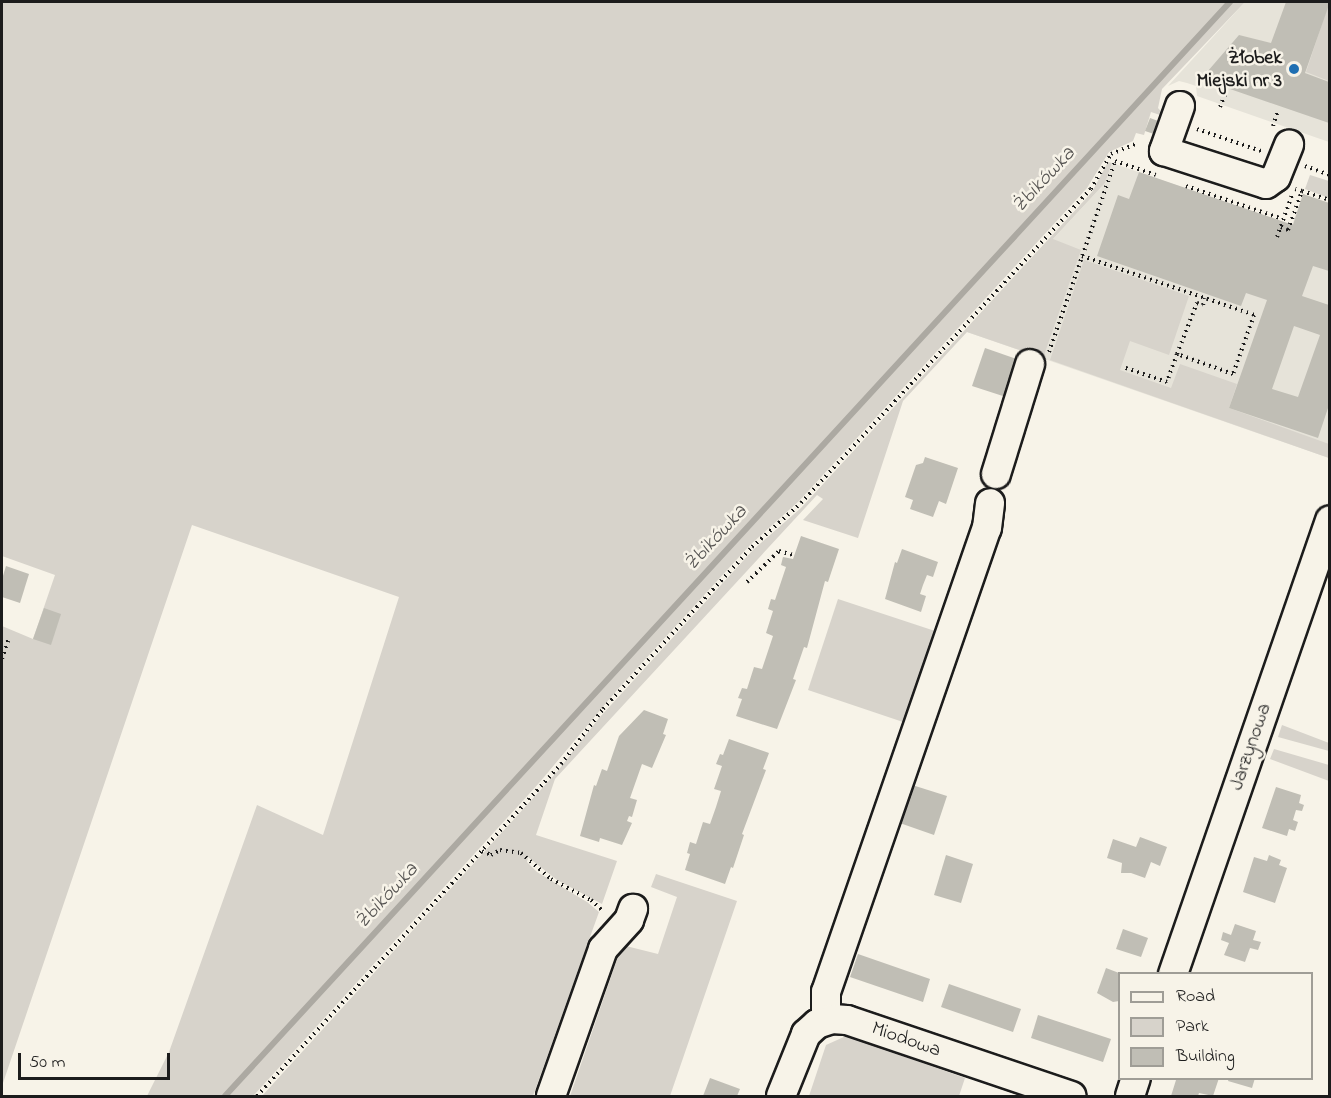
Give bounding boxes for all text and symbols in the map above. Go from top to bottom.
place label: Żłobek Miejski nr 3 [1196,46,1282,93]
marker: Żłobek Miejski nr 3 [1287,62,1301,76]
water label: Żbikówka [1007,142,1081,218]
water label: Żbikówka [679,500,753,576]
street label: Jarzynowa [1225,700,1277,794]
water label: Żbikówka [350,858,424,934]
legend [1118,972,1313,1080]
text: Road [1176,984,1215,1010]
text: Park [1176,1014,1209,1040]
street label: Miodowa [868,1017,944,1063]
scale bar [21,1041,172,1079]
text: Building [1176,1044,1235,1070]
text: 50 m [29,1050,66,1076]

